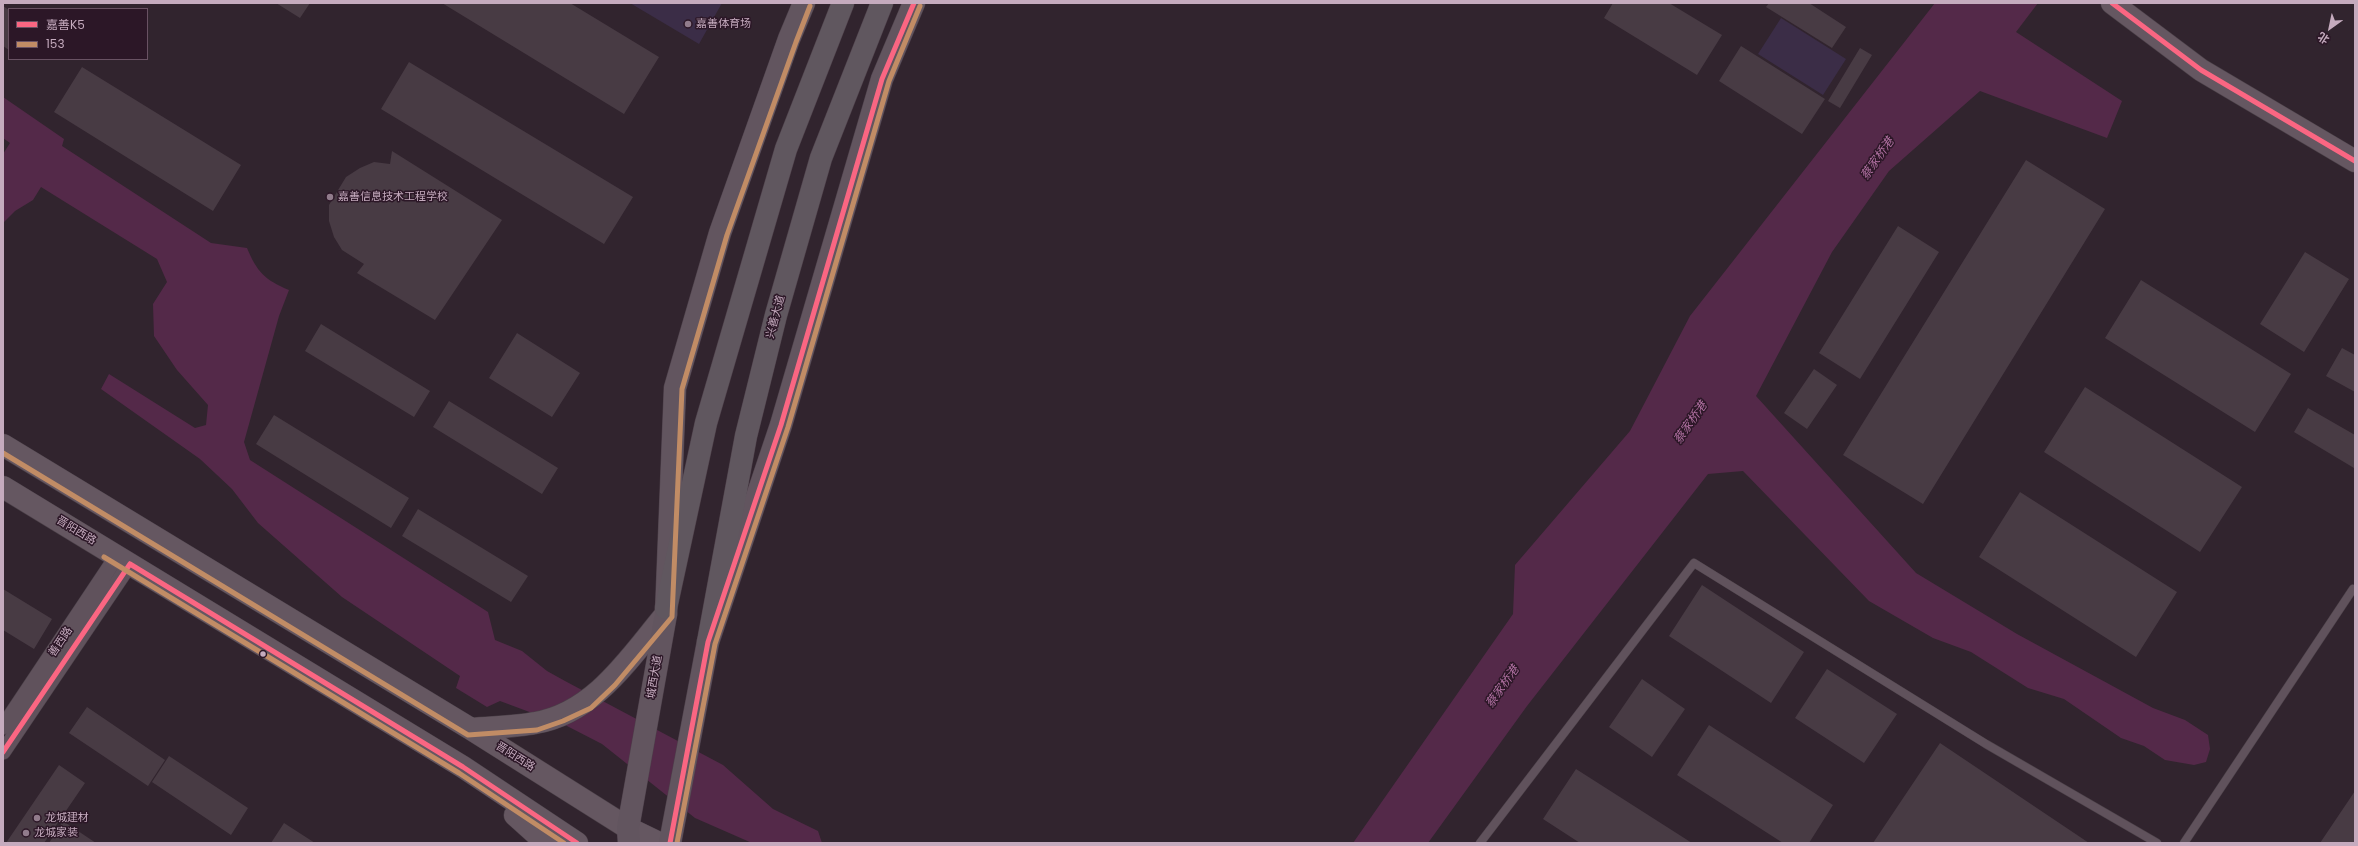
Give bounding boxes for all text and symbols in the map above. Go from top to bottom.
legend [8,8,148,60]
north arrow [2310,8,2350,48]
text: 嘉善K5 [46,16,85,33]
place label: 嘉善体育场 [696,17,751,31]
marker: 嘉善体育场 [683,19,693,29]
text: 北 [2314,28,2332,48]
text: 153 [46,35,64,52]
water label: 蔡家桥港 [1858,135,1898,183]
place label: 嘉善信息技术工程学校 [338,190,448,204]
marker: 嘉善信息技术工程学校 [325,192,335,202]
street label: 兴善大道 [764,294,788,340]
water label: 蔡家桥港 [1671,399,1711,447]
street label: 晋阳西路 [54,514,98,548]
street label: 善西路 [46,625,76,659]
unlabelled marker [258,649,268,659]
street label: 城西大道 [645,654,665,700]
water label: 蔡家桥港 [1483,663,1523,711]
street label: 晋阳西路 [493,740,537,774]
place label: 龙城建材 [45,811,89,825]
marker: 龙城建材 [32,813,42,823]
place label: 龙城家装 [34,826,78,840]
marker: 龙城家装 [21,828,31,838]

